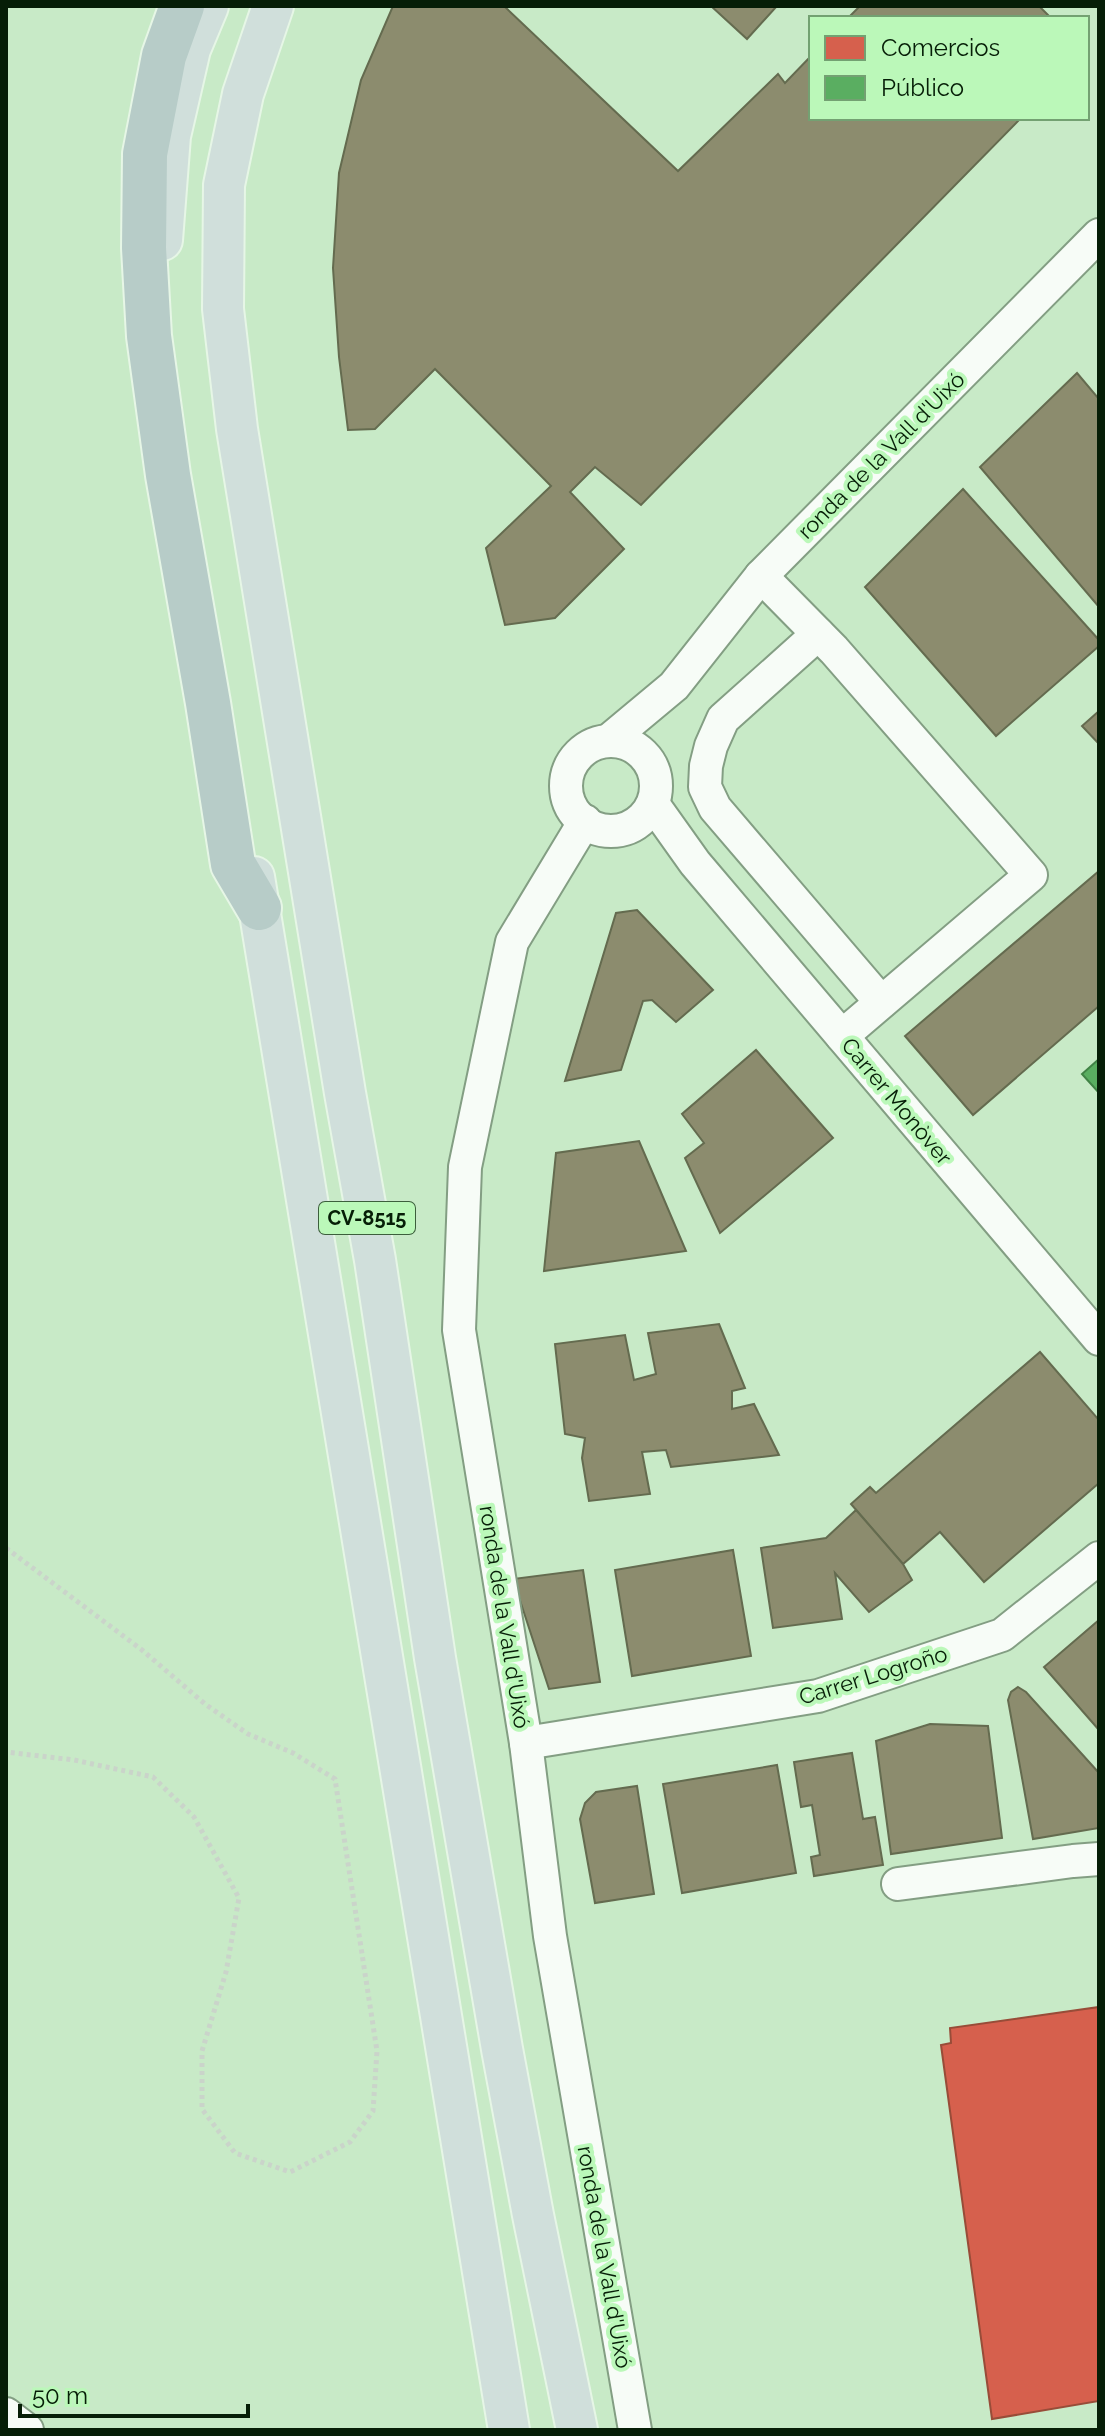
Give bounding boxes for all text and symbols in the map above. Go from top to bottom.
legend [809,16,1089,120]
text: Comercios [881,33,1000,62]
text: Público [881,73,964,102]
street label: ronda de la Vall d'Uixó [792,366,970,544]
street label: Carrer Monòver [836,1032,958,1170]
road number: CV-8515 [319,1202,415,1234]
street label: ronda de la Vall d'Uixó [475,1504,535,1730]
street label: Carrer Logroño [796,1640,950,1710]
street label: ronda de la Vall d'Uixó [573,2144,637,2370]
scale bar [20,2368,248,2418]
text: 50 m [32,2381,88,2410]

